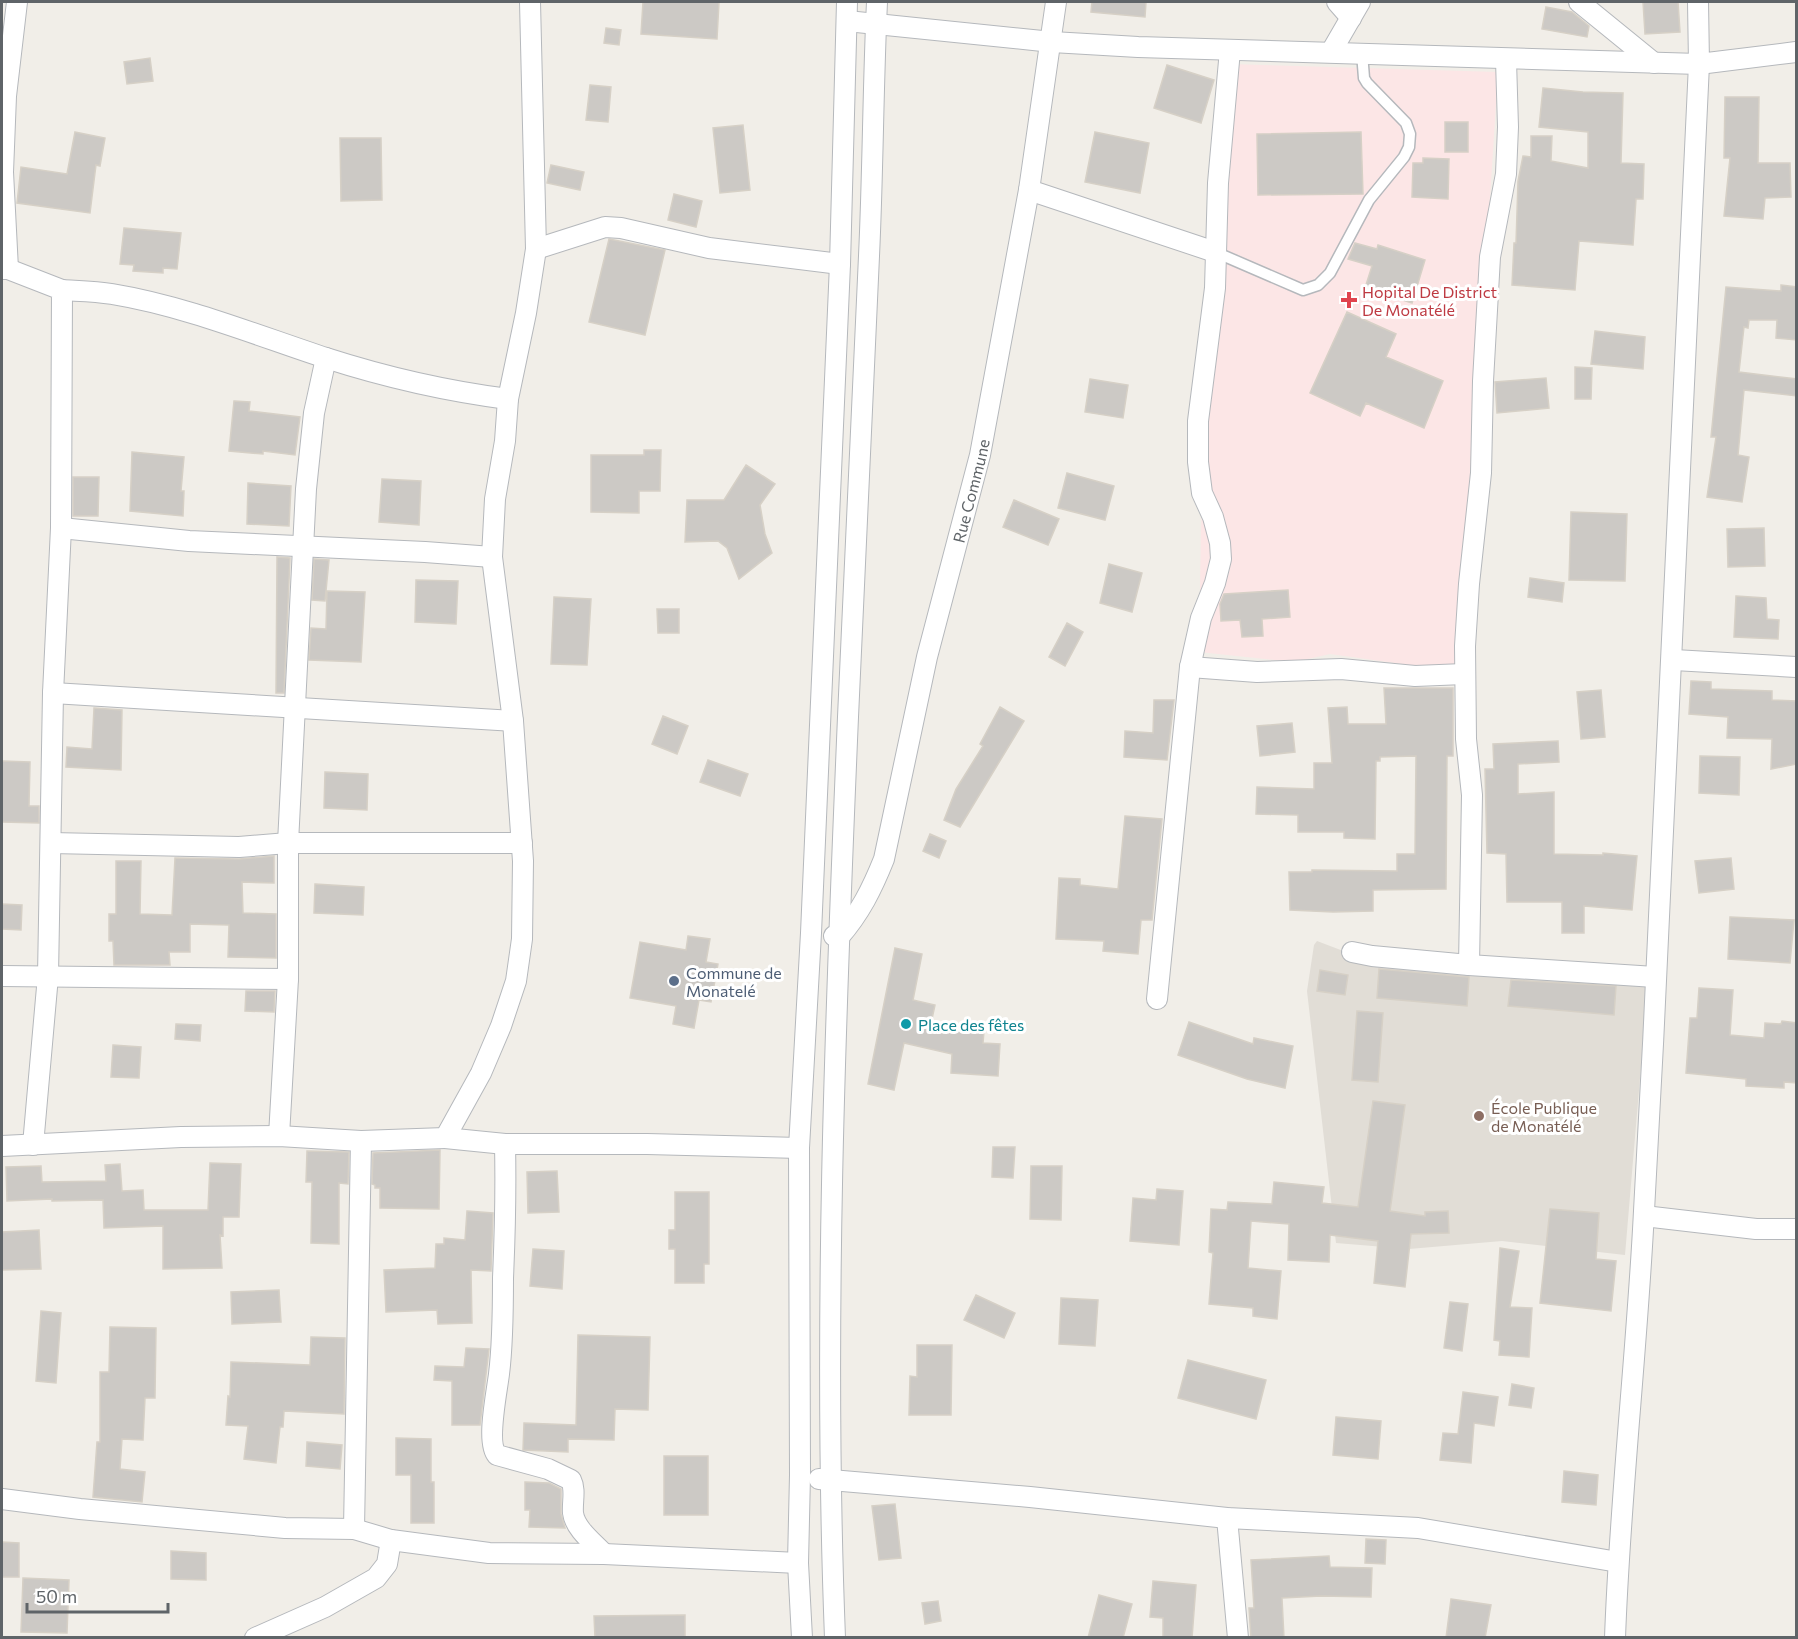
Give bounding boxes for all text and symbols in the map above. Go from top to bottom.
place label: Hopital De District De Monatélé [1362,282,1498,319]
marker: Hopital De District De Monatélé [1340,291,1358,309]
street label: Rue Commune [948,437,992,545]
place label: Commune de Monatelé [686,963,782,1000]
marker: Commune de Monatelé [667,974,681,988]
place label: Place des fêtes [918,1015,1024,1034]
marker: Place des fêtes [899,1017,913,1031]
place label: École Publique de Monatélé [1491,1098,1597,1135]
marker: École Publique de Monatélé [1472,1109,1486,1123]
scale bar [27,1576,168,1614]
text: 50 m [36,1585,77,1607]

